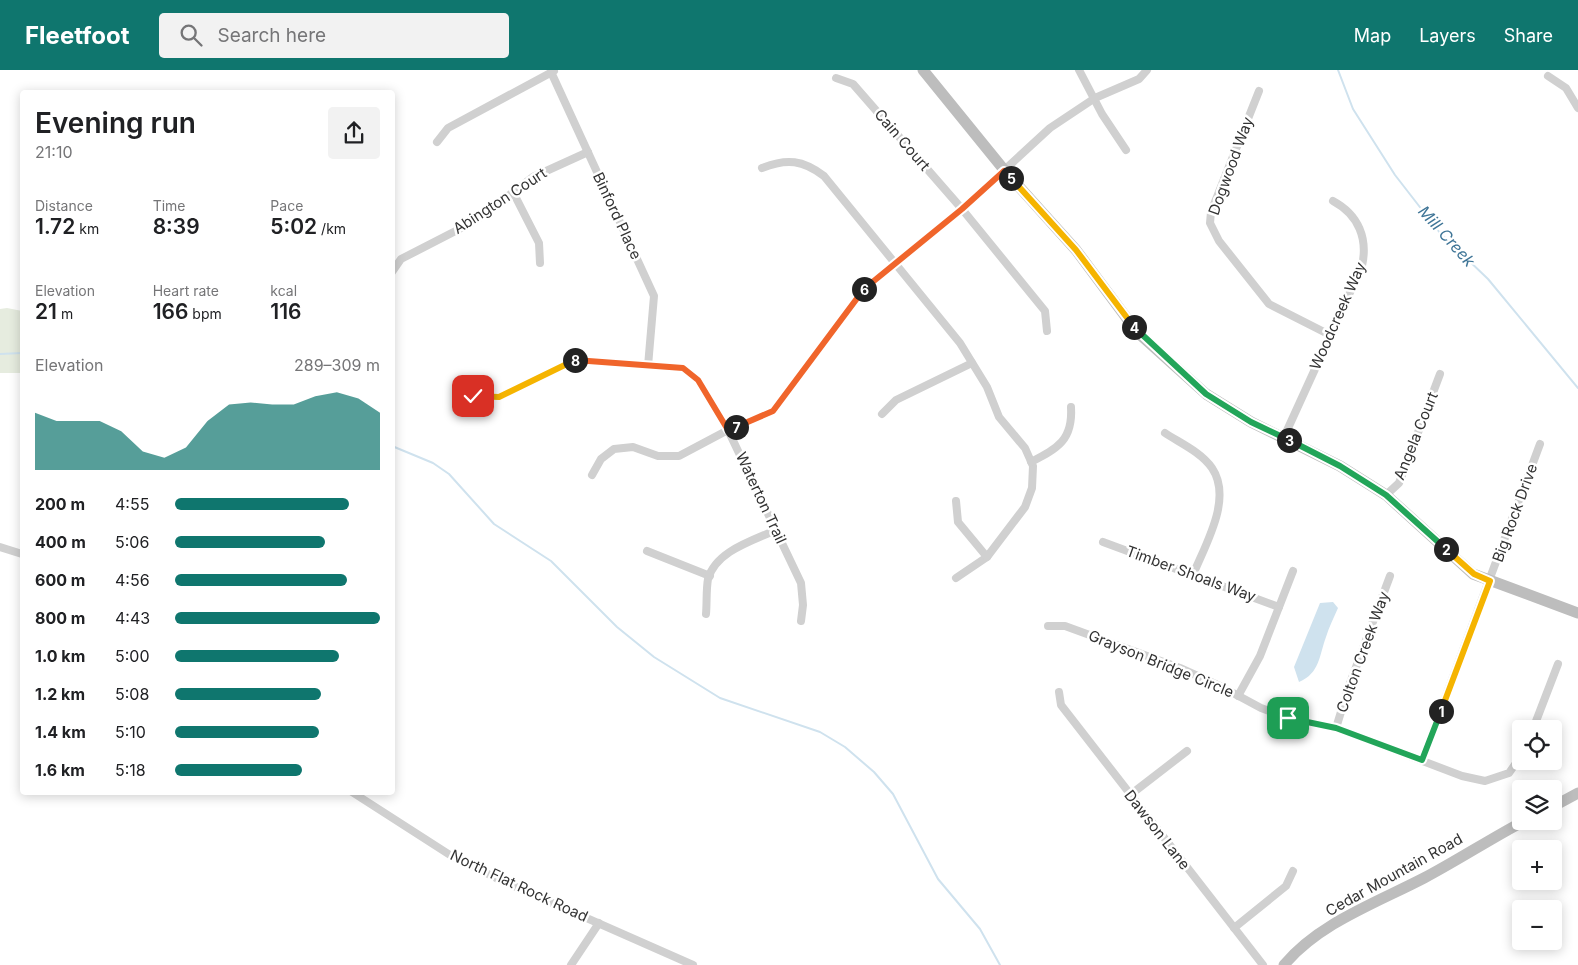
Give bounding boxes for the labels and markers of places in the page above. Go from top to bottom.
pin: 5 [998,166,1024,190]
pin: 6 [852,276,876,302]
pin: 4 [1122,314,1146,340]
pin: 8 [562,348,588,372]
pin [452,375,494,417]
pin: 7 [724,414,748,440]
pin: 3 [1276,428,1302,452]
pin: 2 [1434,536,1458,562]
pin [1267,697,1309,739]
pin: 1 [1428,698,1454,724]

